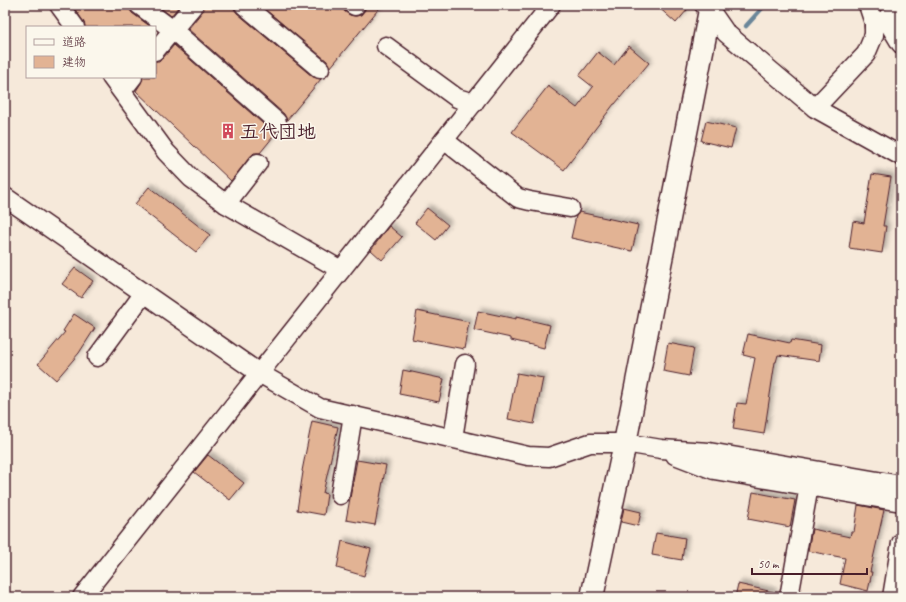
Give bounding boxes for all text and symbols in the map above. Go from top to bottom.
legend [26,26,156,78]
text: 道路 [62,34,86,50]
text: 建物 [62,54,86,70]
place label: 五代団地 [240,120,316,144]
building icon: 五代団地 [219,122,237,140]
scale bar [752,550,867,576]
text: 50 m [758,556,780,572]

